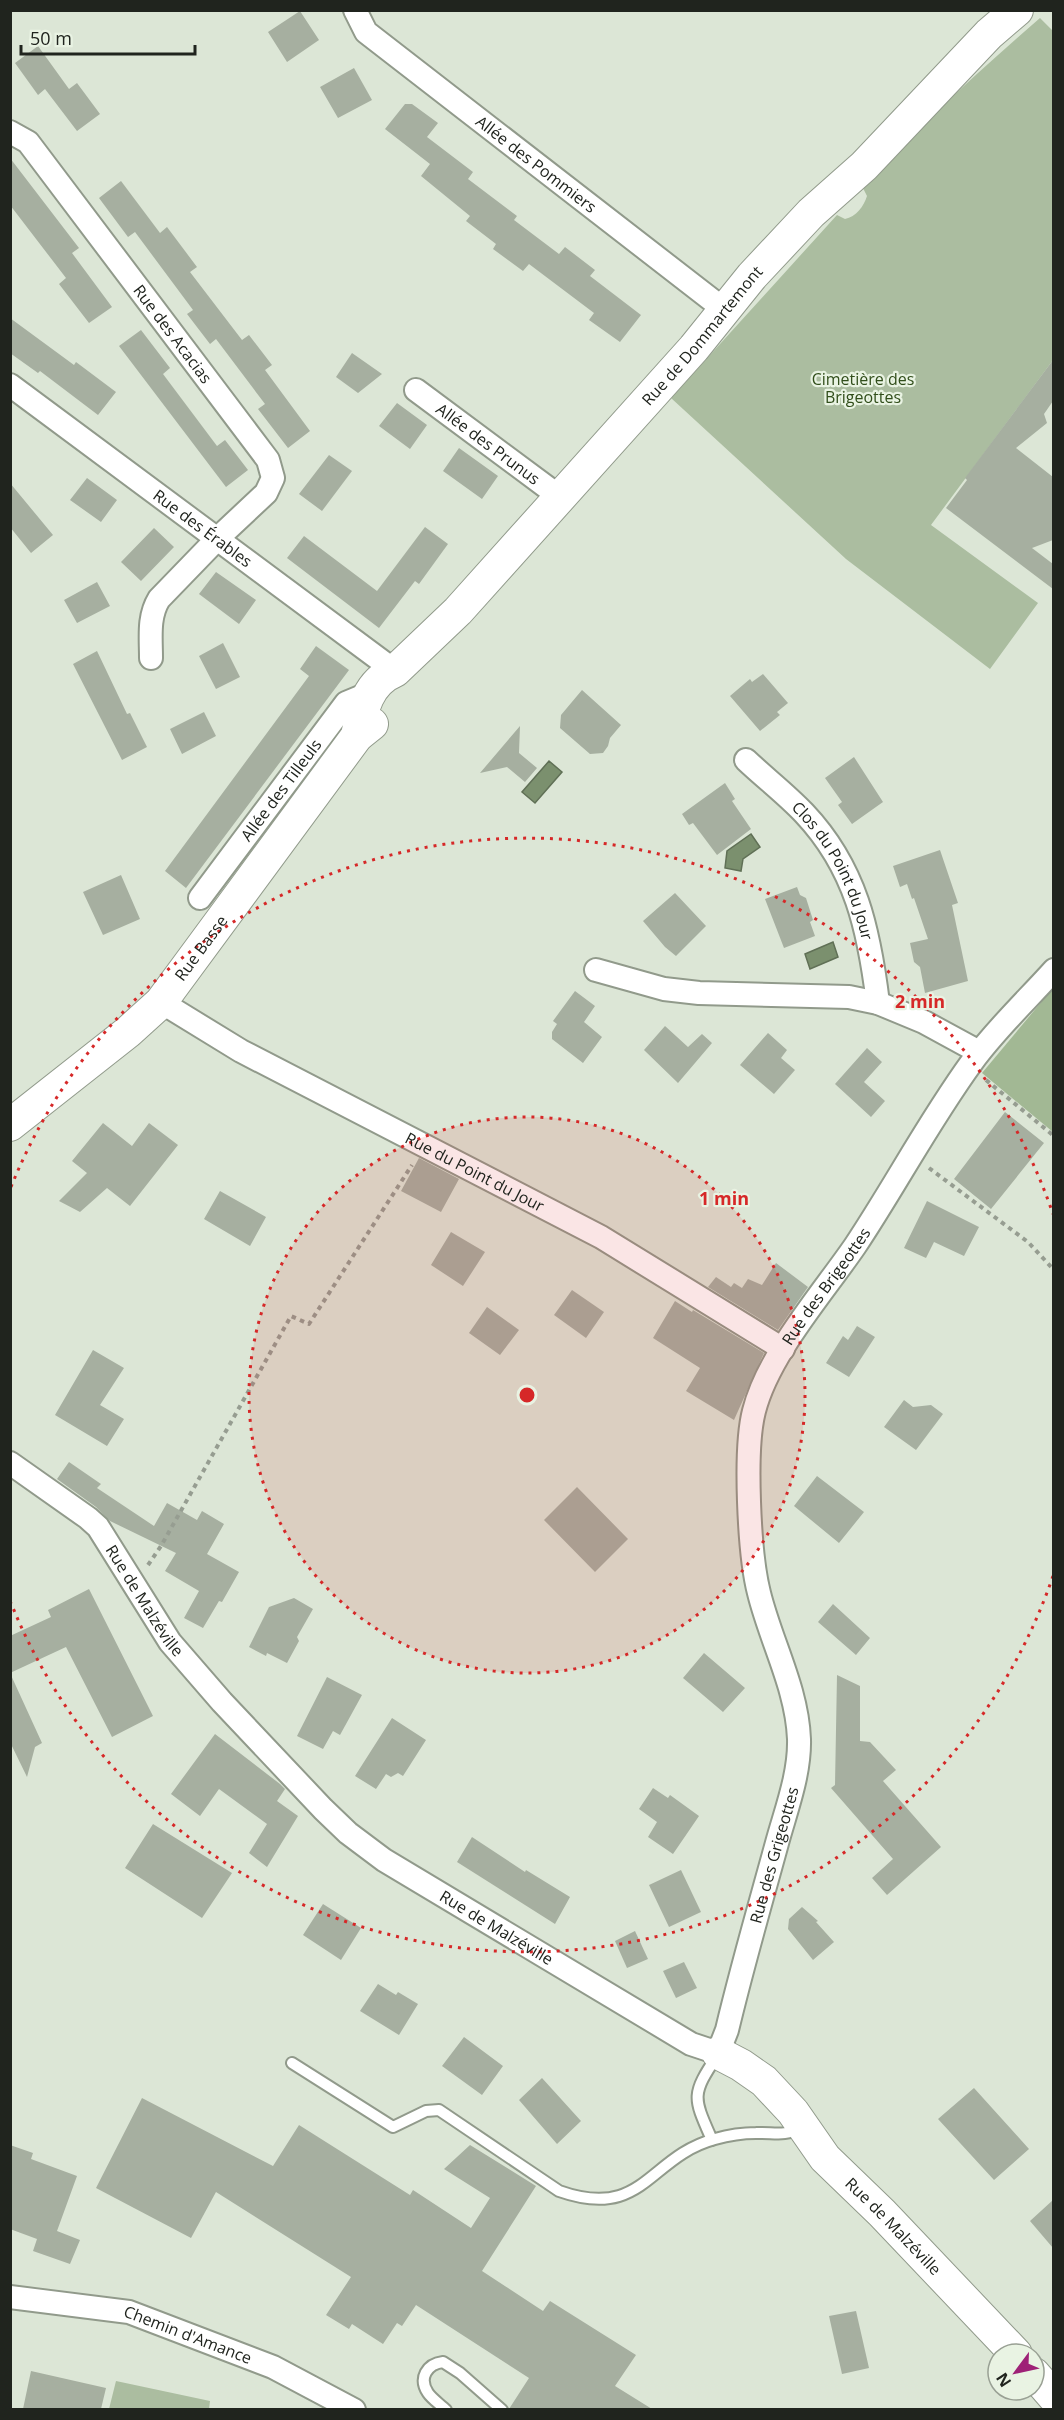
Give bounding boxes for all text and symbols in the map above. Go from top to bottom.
scale bar [21,18,195,56]
text: 50 m [30,26,72,50]
street label: Allée des Pommiers [471,110,601,218]
street label: Rue de Dommartemont [637,261,767,410]
street label: Rue des Acacias [128,280,217,388]
park label: Cimetière des Brigeottes [812,368,914,408]
street label: Allée des Prunus [432,398,545,490]
street label: Rue des Érables [149,484,257,572]
street label: Allée des Tilleuls [235,734,326,845]
street label: Clos du Point du Jour [787,796,879,942]
street label: Rue Basse [169,911,232,985]
text: 2 min [895,989,945,1013]
street label: Rue du Point du Jour [402,1127,549,1217]
text: 1 min [699,1186,749,1210]
street label: Rue des Brigeottes [776,1223,875,1349]
centre of rings [517,1385,537,1405]
street label: Rue de Malzéville [101,1540,189,1661]
street label: Rue des Grigeottes [744,1784,804,1926]
street label: Rue de Malzéville [436,1885,557,1970]
street label: Rue de Malzéville [841,2172,946,2280]
street label: Chemin d'Amance [121,2300,255,2369]
north arrow [986,2342,1046,2402]
text: N [991,2369,1016,2392]

